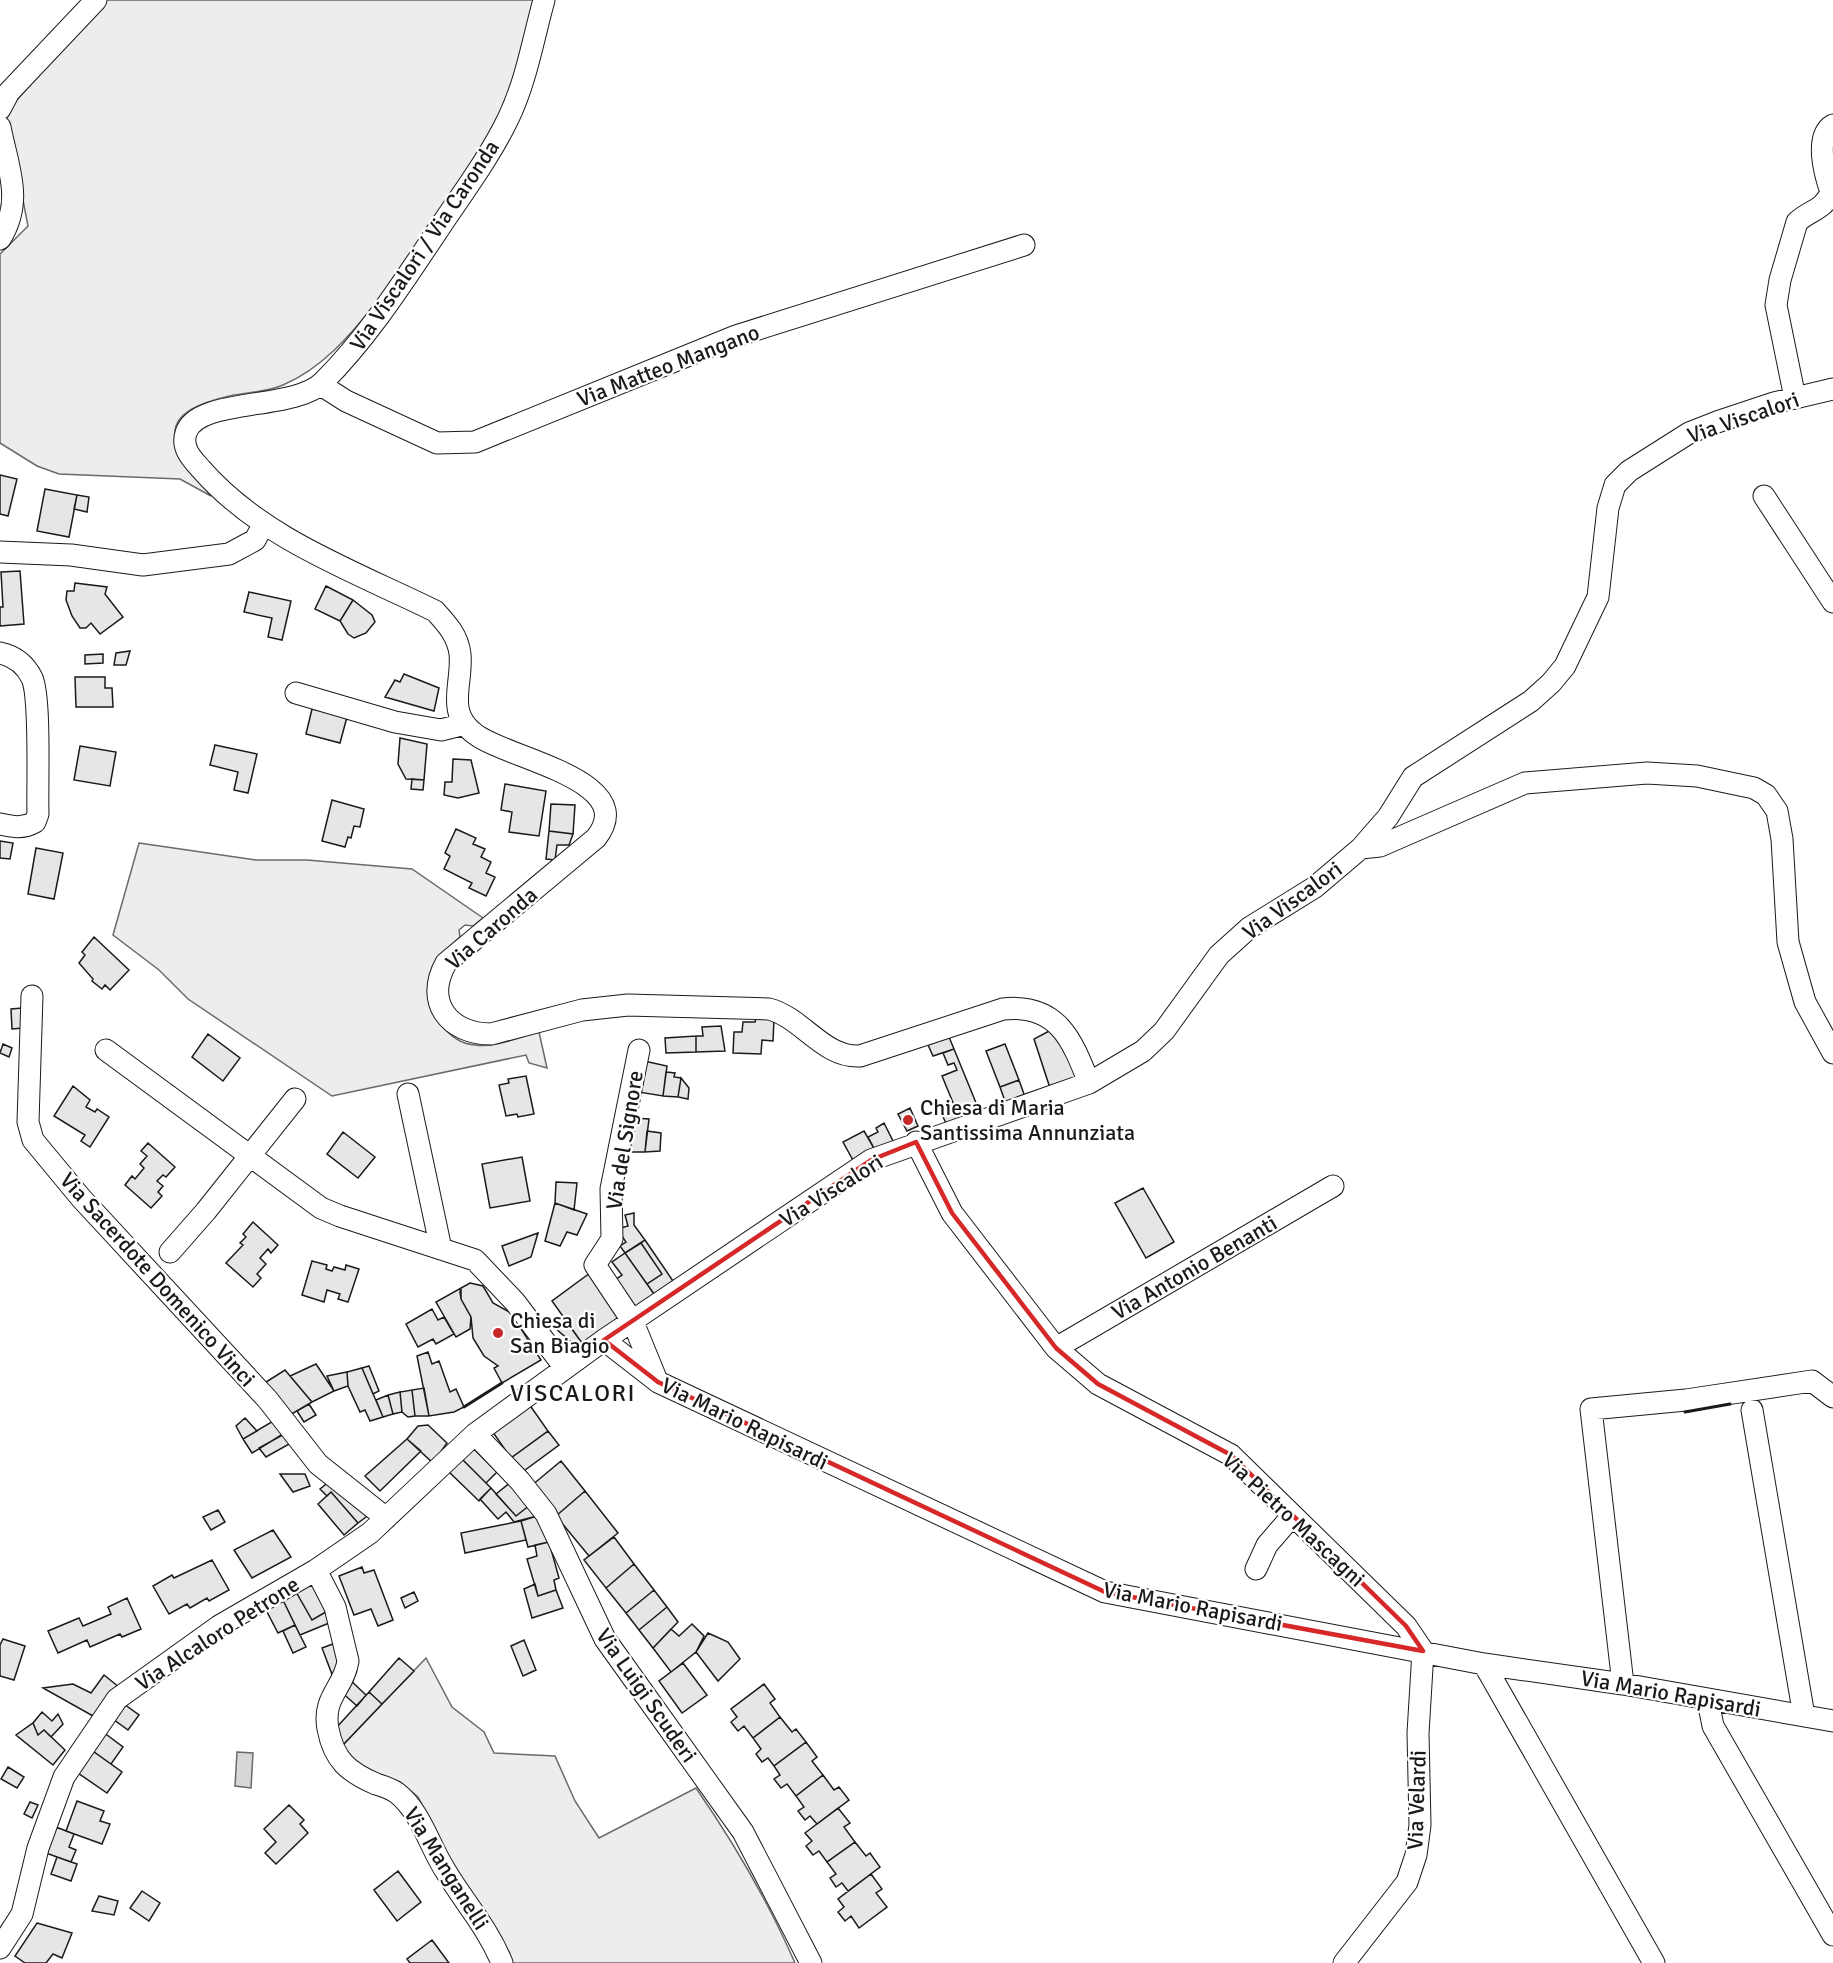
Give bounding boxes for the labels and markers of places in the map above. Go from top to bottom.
place label: Chiesa di Maria Santissima Annunziata [920,1094,1135,1146]
marker: Chiesa di Maria Santissima Annunziata [901,1113,915,1127]
place label: Chiesa di San Biagio [510,1307,610,1359]
marker: Chiesa di San Biagio [491,1326,505,1340]

